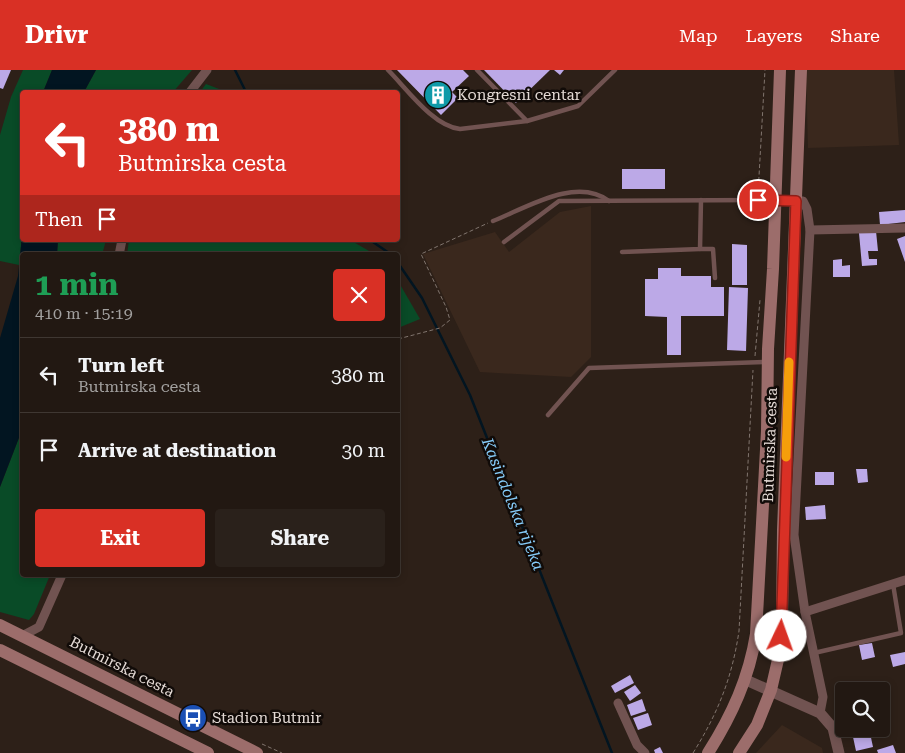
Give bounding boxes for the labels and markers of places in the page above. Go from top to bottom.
building icon: Kongresni centar [423,80,453,110]
place label: Kongresni centar [457,86,581,104]
pin [737,179,779,221]
bus stop icon: Stadion Butmir [178,703,208,733]
place label: Stadion Butmir [212,709,321,727]

